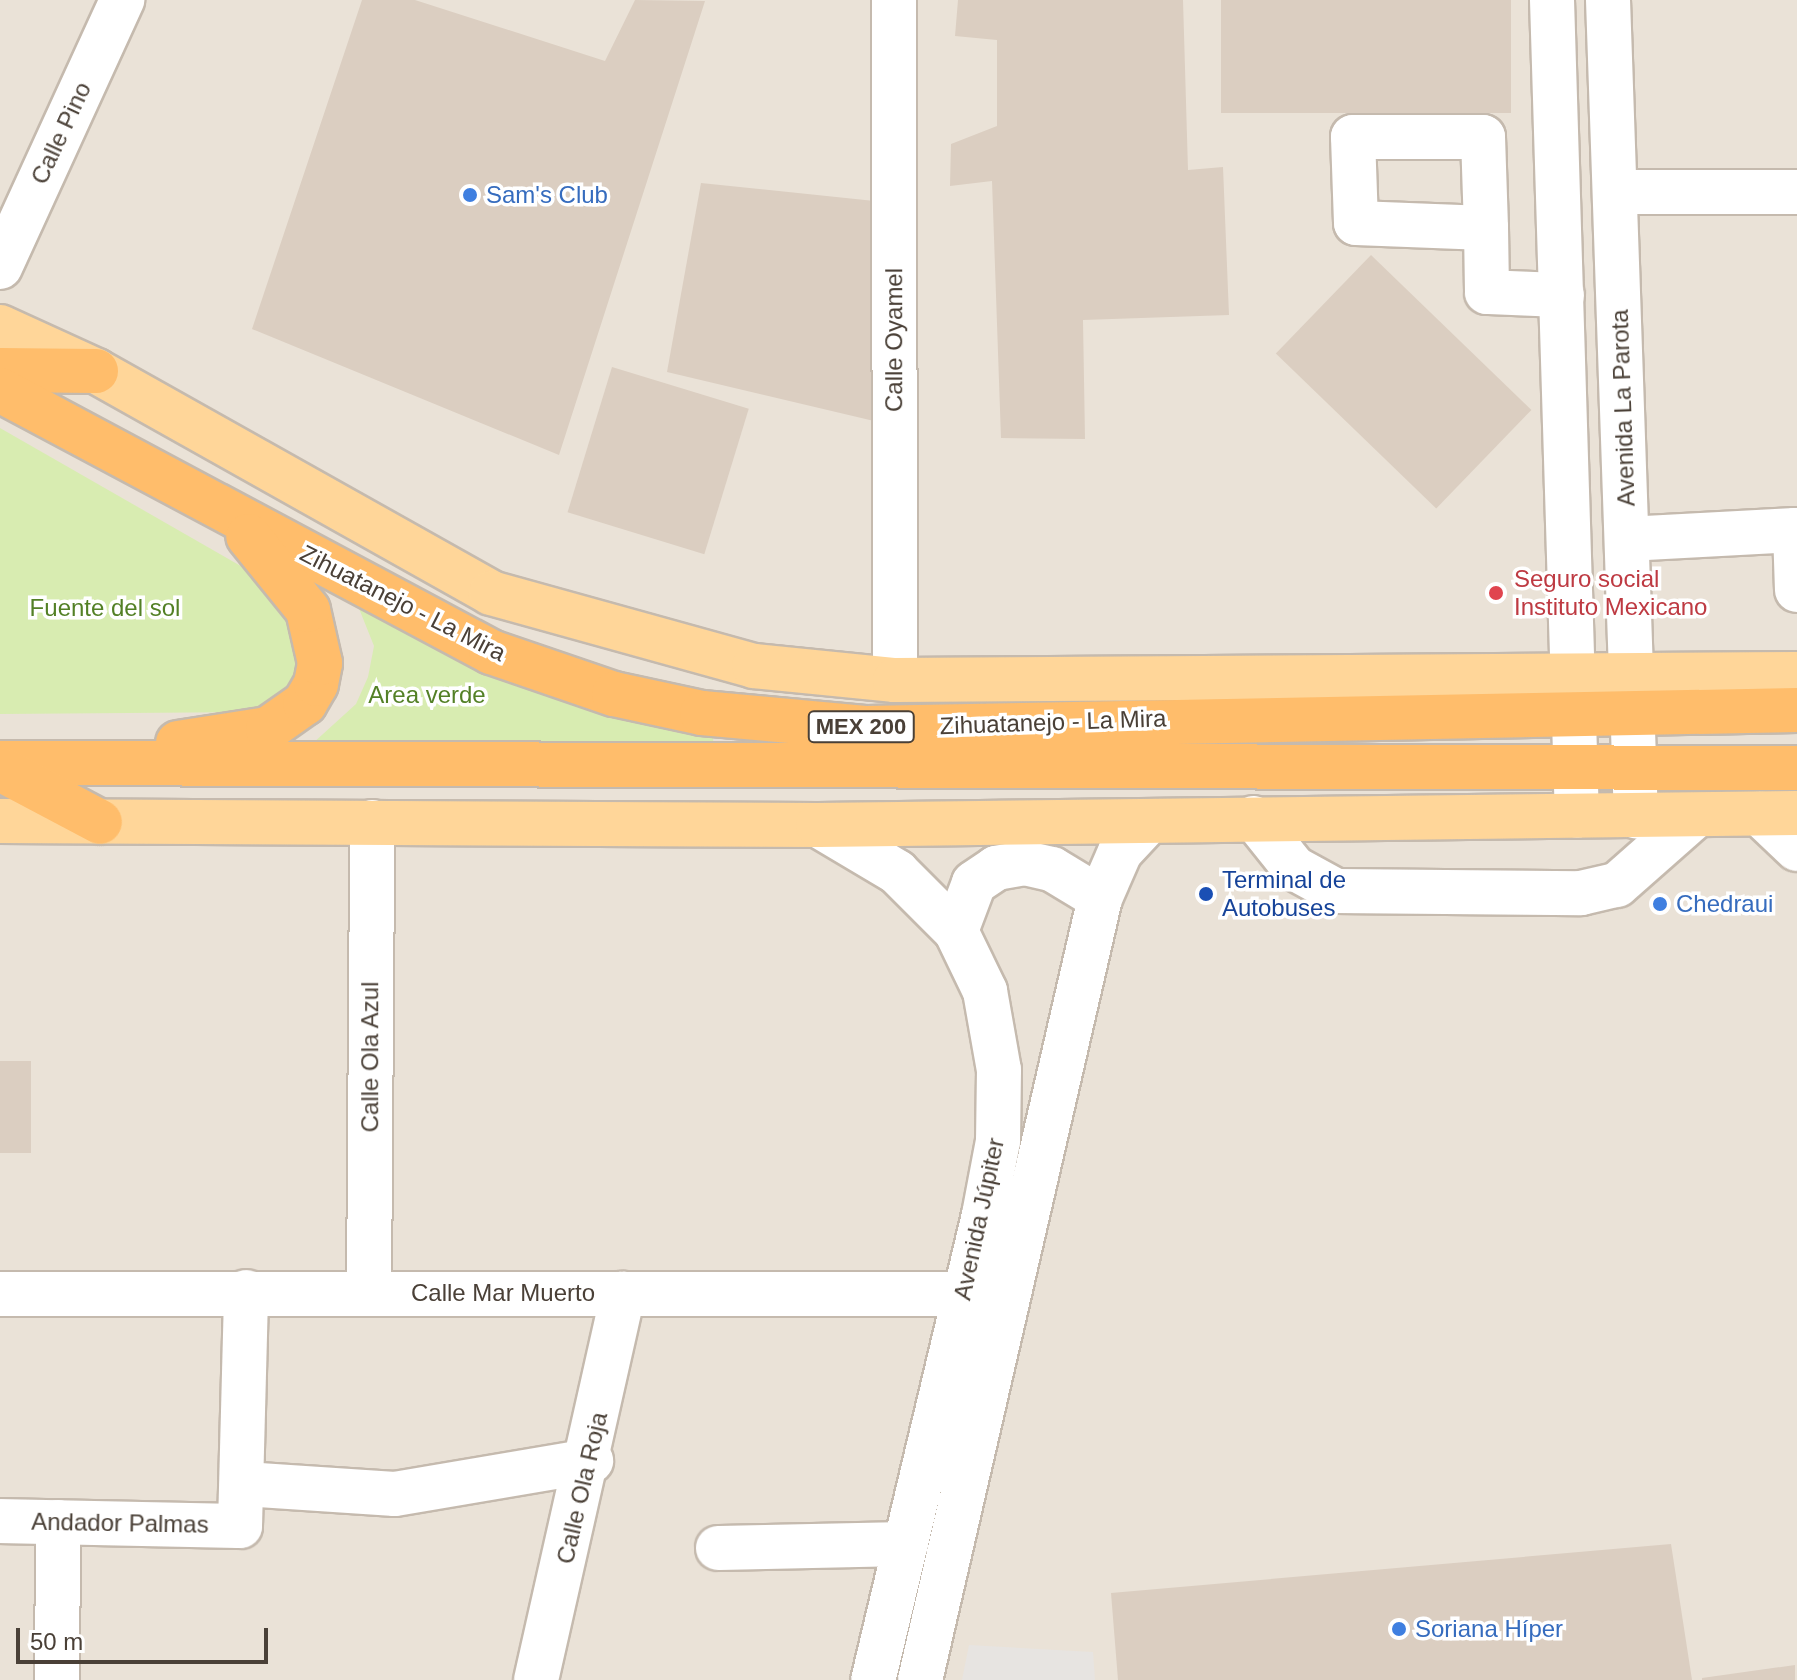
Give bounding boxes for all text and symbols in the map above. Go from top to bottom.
street label: Calle Pino [25,77,97,189]
place label: Sam's Club [486,181,608,209]
marker: Sam's Club [461,186,479,204]
street label: Calle Oyamel [880,268,908,412]
street label: Avenida La Parota [1605,309,1641,507]
street label: Zihuatanejo - La Mira [295,539,511,667]
place label: Seguro social Instituto Mexicano [1514,565,1707,621]
marker: Seguro social Instituto Mexicano [1485,582,1507,604]
park label: Fuente del sol [30,594,180,622]
park label: Area verde [368,681,486,709]
street label: Zihuatanejo - La Mira [939,704,1167,740]
road number: MEX 200 [807,709,915,745]
place label: Terminal de Autobuses [1222,866,1346,922]
marker: Terminal de Autobuses [1197,885,1215,903]
place label: Chedraui [1676,890,1773,918]
marker: Chedraui [1651,895,1669,913]
street label: Calle Ola Azul [356,981,384,1133]
street label: Avenida Júpiter [948,1135,1010,1303]
street label: Calle Mar Muerto [411,1279,595,1307]
street label: Calle Ola Roja [551,1409,613,1567]
street label: Andador Palmas [31,1507,209,1539]
scale bar [20,1612,272,1662]
place label: Soriana Híper [1415,1615,1563,1643]
marker: Soriana Híper [1390,1620,1408,1638]
text: 50 m [30,1628,83,1655]

